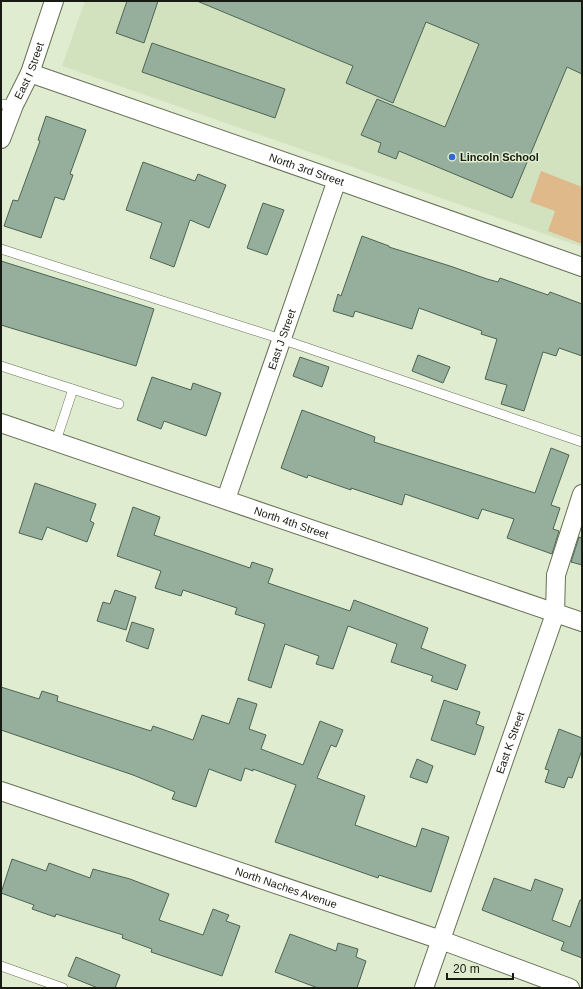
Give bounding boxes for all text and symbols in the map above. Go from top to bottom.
street label: East I Street [12,41,46,101]
street label: North 3rd Street [268,151,346,188]
place label: Lincoln School [460,151,539,163]
marker: Lincoln School [447,152,457,162]
street label: East J Street [266,308,298,371]
street label: North 4th Street [253,504,330,541]
street label: East K Street [494,710,526,775]
street label: North Naches Avenue [234,865,339,910]
scale bar [447,955,513,981]
text: 20 m [453,962,480,976]

